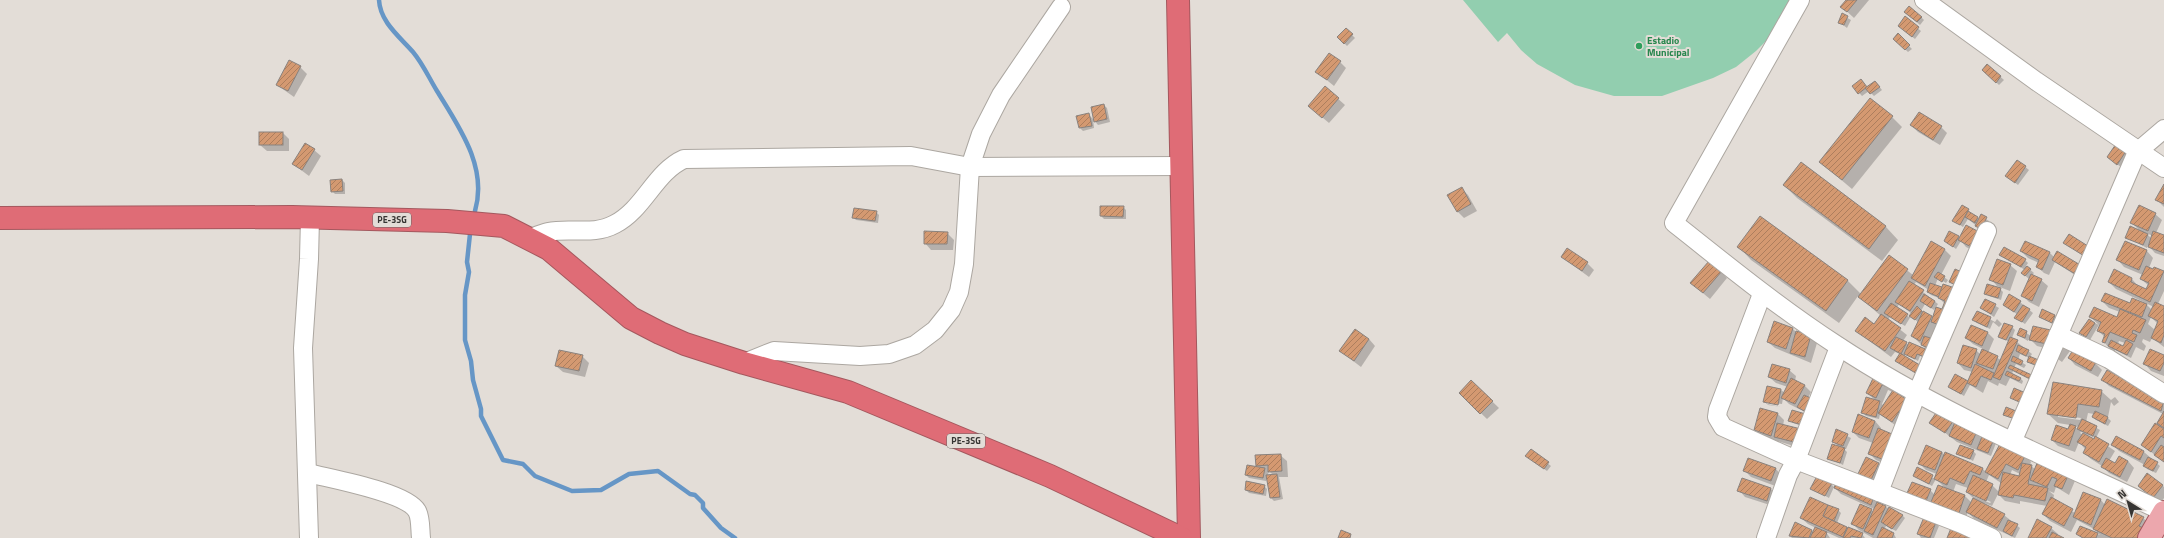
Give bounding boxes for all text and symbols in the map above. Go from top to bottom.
place label: Estadio Municipal [1647,33,1690,60]
marker: Estadio Municipal [1634,41,1644,51]
road number: PE-3SG [373,213,411,227]
road number: PE-3SG [947,434,985,448]
north arrow [2108,482,2148,522]
text: N [2114,485,2130,503]

